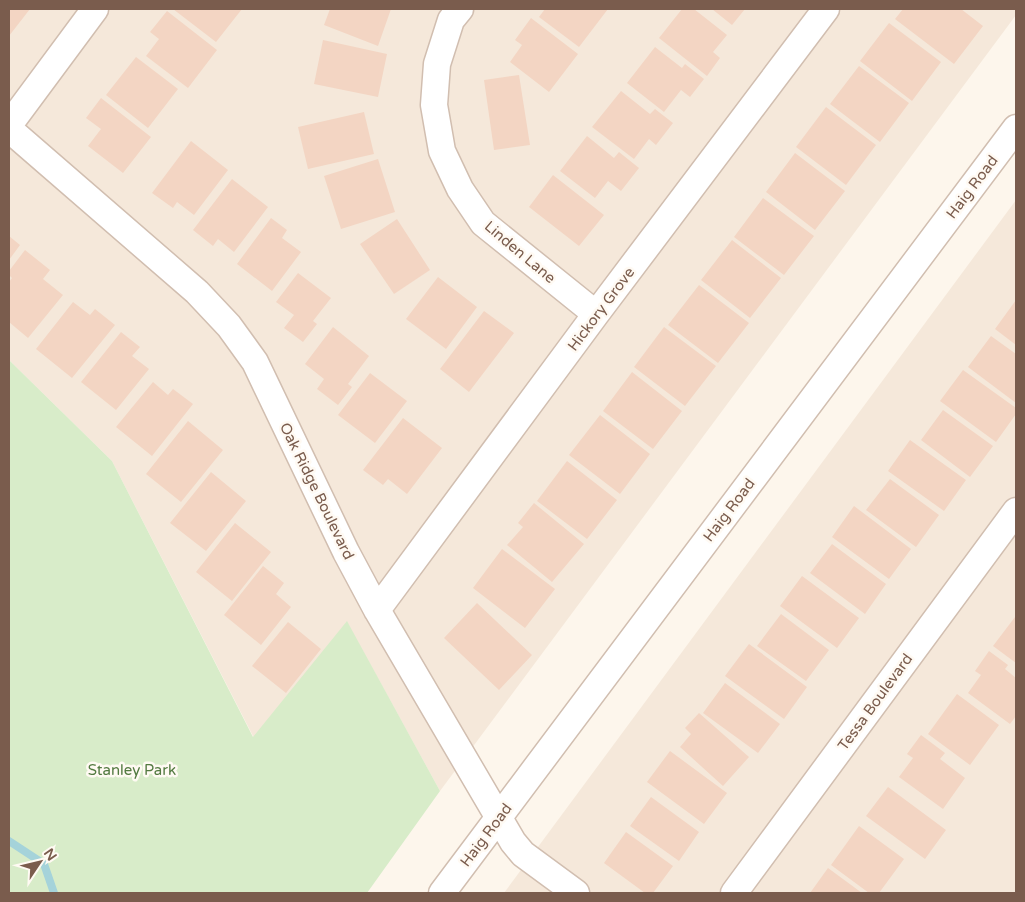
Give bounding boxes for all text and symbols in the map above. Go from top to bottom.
street label: Haig Road [942,152,1002,222]
street label: Linden Lane [481,217,559,287]
street label: Hickory Grove [564,264,638,354]
street label: Oak Ridge Boulevard [276,420,358,562]
street label: Haig Road [699,475,759,545]
street label: Tessa Boulevard [834,650,916,754]
park label: Stanley Park [88,761,176,779]
street label: Haig Road [456,800,516,870]
north arrow [15,837,65,887]
text: N [40,845,60,864]

